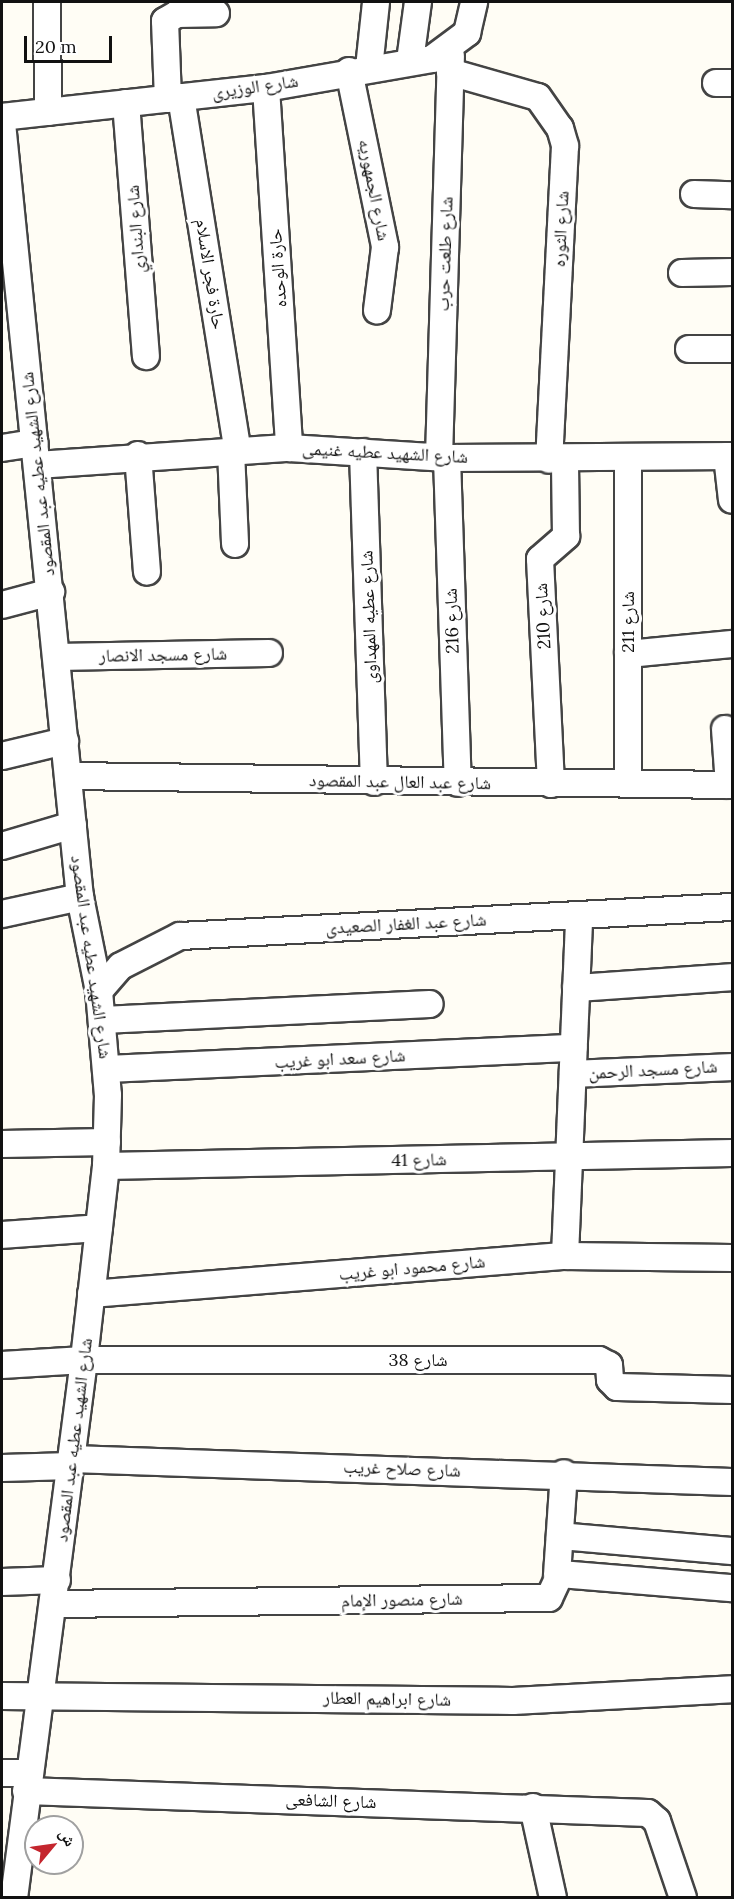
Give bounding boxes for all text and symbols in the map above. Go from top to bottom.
scale bar [27,24,116,62]
text: 20 m [35,35,77,58]
street label: شارع الوزيرى [210,70,300,104]
street label: شارع الجمهوريه [354,137,394,243]
street label: شارع البنداري [122,184,150,274]
street label: شارع الثوره [548,190,574,268]
street label: شارع طلعت حرب [432,196,458,312]
street label: حارة فجر الاسلام [191,217,229,331]
street label: حارة الوحده [264,228,292,308]
street label: شارع الشهيد عطيه عبد المقصود [17,371,59,577]
street label: شارع الشهيد عطيه غنيمى [302,438,468,468]
street label: شارع عطيه المهداوى [356,550,382,684]
street label: شارع 210 [530,582,556,650]
street label: شارع 216 [440,588,464,654]
street label: شارع 211 [617,591,639,653]
street label: شارع مسجد الانصار [99,643,227,667]
street label: شارع عبد العال عبد المقصود [309,770,491,794]
street label: شارع الشهيد عطيه عبد المقصود [66,854,116,1060]
street label: شارع عبد الغفار الصعيدى [325,909,487,939]
street label: شارع سعد ابو غريب [274,1045,406,1073]
street label: شارع مسجد الرحمن [588,1056,718,1084]
street label: شارع 41 [391,1149,447,1171]
street label: شارع محمود ابو غريب [338,1251,486,1285]
street label: شارع الشهيد عطيه عبد المقصود [51,1337,97,1543]
street label: شارع 38 [388,1349,448,1371]
street label: شارع صلاح غريب [343,1456,461,1482]
street label: شارع منصور الإمام [341,1588,463,1612]
street label: شارع ابراهيم العطار [323,1687,451,1711]
street label: شارع الشافعى [285,1789,377,1813]
north arrow [24,1815,84,1875]
text: ش [55,1825,81,1850]

